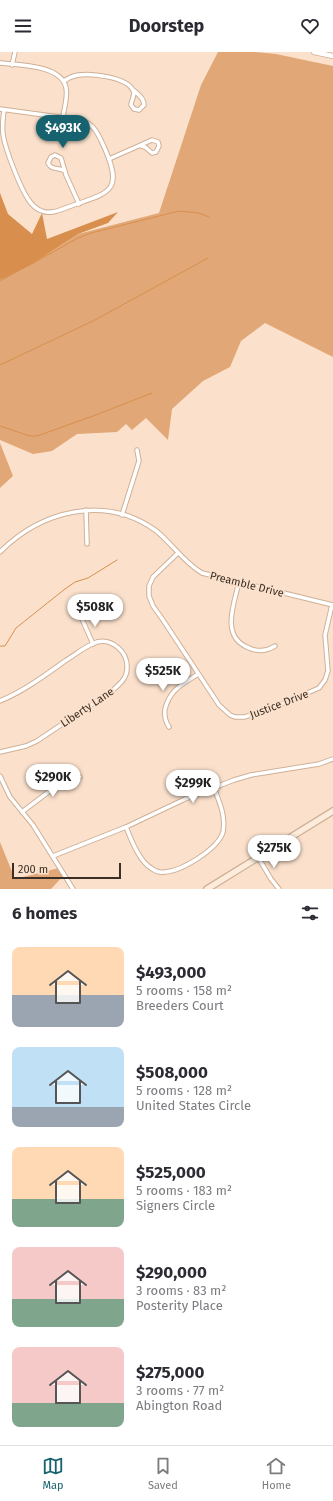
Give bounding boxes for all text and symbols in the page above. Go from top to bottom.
icon: menu [12,15,34,37]
text: Doorstep [129,15,204,37]
icon: heart [299,15,321,37]
pin: $493K [35,115,91,149]
text: $493K [45,120,81,135]
street label: Preamble Drive [209,569,285,600]
pin: $508K [67,594,123,628]
text: $508K [76,599,114,614]
pin: $525K [135,658,191,692]
text: $525K [145,663,181,678]
street label: Liberty Lane [58,685,116,730]
street label: Justice Drive [248,687,310,722]
pin: $290K [25,764,81,798]
text: $290K [35,769,71,784]
pin: $299K [165,770,221,804]
text: $299K [175,775,211,790]
pin: $275K [246,835,302,869]
text: $275K [257,840,291,855]
scale bar [12,861,121,880]
text: 200 m [18,863,48,876]
icon: filters [299,902,321,924]
text: 6 homes [12,903,77,924]
text: $493,000 [136,962,206,983]
icon: home [44,963,92,1011]
text: 5 rooms · 158 m² [136,983,232,998]
text: Breeders Court [136,998,224,1013]
text: $508,000 [136,1062,208,1083]
icon: home [44,1063,92,1111]
text: 5 rooms · 128 m² [136,1083,232,1098]
text: United States Circle [136,1098,251,1113]
text: $525,000 [136,1162,206,1183]
icon: home [44,1163,92,1211]
text: 5 rooms · 183 m² [136,1183,232,1198]
text: Signers Circle [136,1198,215,1213]
text: $290,000 [136,1262,207,1283]
icon: home [44,1263,92,1311]
text: 3 rooms · 83 m² [136,1283,226,1298]
text: Posterity Place [136,1298,223,1313]
text: $275,000 [136,1362,204,1383]
icon: home [44,1363,92,1411]
text: 3 rooms · 77 m² [136,1383,224,1398]
text: Abington Road [136,1398,222,1413]
tab: Map [42,1455,64,1492]
tab: Saved [148,1455,178,1492]
tab: Home [262,1455,291,1492]

